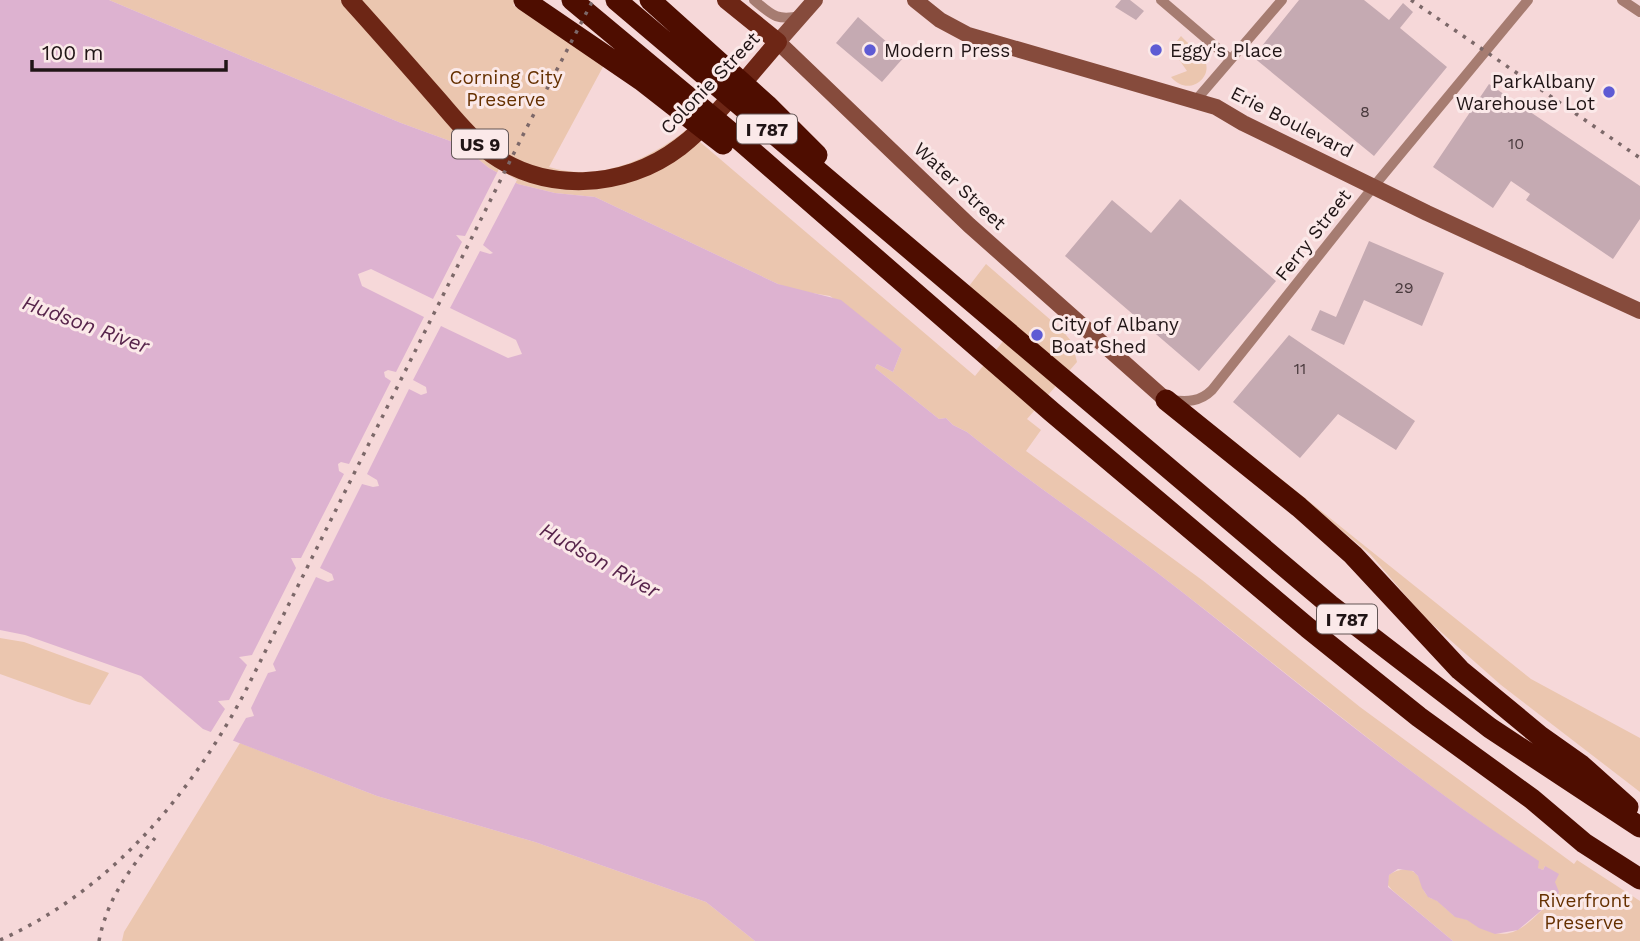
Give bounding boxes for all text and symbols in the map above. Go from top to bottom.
street label: Colonie Street [655,27,765,139]
scale bar [32,28,226,72]
place label: Modern Press [884,39,1010,62]
place label: Eggy's Place [1170,39,1283,62]
text: 100 m [42,40,104,65]
marker: Modern Press [862,42,878,58]
marker: Eggy's Place [1148,42,1164,58]
park label: Corning City Preserve [449,66,563,111]
place label: ParkAlbany Warehouse Lot [1456,70,1595,115]
street label: Erie Boulevard [1227,81,1357,163]
marker: ParkAlbany Warehouse Lot [1601,84,1617,100]
house number: 8 [1360,102,1370,121]
road number: I 787 [737,114,797,144]
road number: US 9 [452,130,508,159]
house number: 10 [1508,134,1524,153]
street label: Water Street [909,137,1011,235]
street label: Ferry Street [1270,185,1356,285]
house number: 29 [1394,278,1414,297]
water label: Hudson River [19,290,153,359]
place label: City of Albany Boat Shed [1051,313,1179,358]
marker: City of Albany Boat Shed [1029,327,1045,343]
house number: 11 [1294,359,1306,378]
water label: Hudson River [536,517,665,604]
road number: I 787 [1317,604,1377,634]
park label: Riverfront Preserve [1538,889,1630,934]

